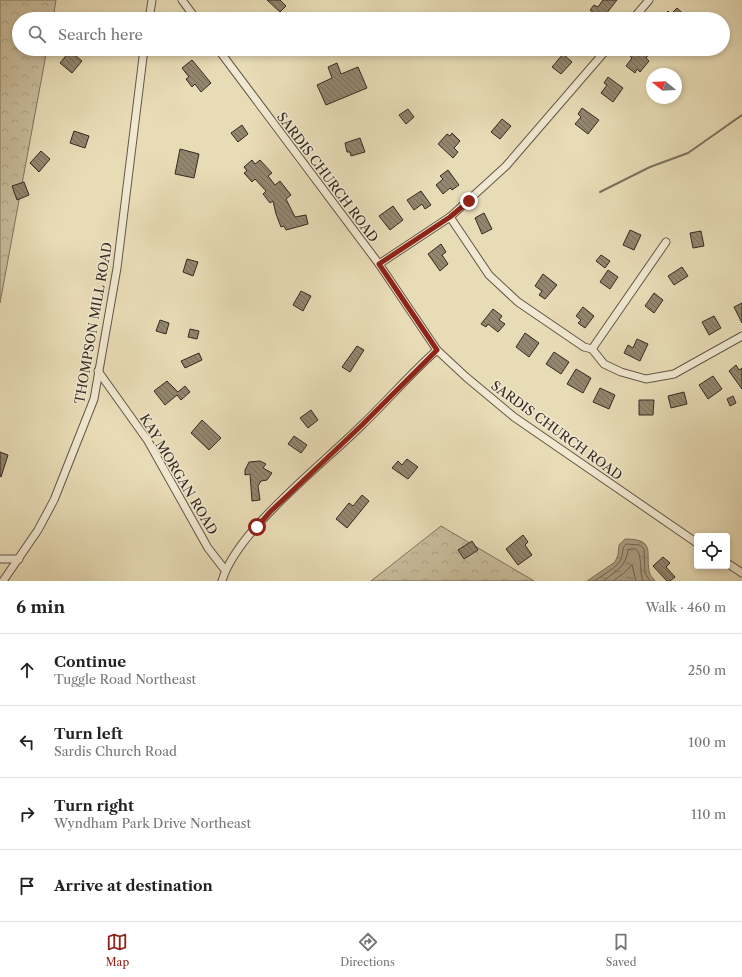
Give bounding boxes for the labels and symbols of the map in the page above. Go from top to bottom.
north arrow [646,68,682,104]
street label: SARDIS CHURCH ROAD [274,109,382,245]
route end [460,192,478,210]
street label: THOMPSON MILL ROAD [71,241,115,405]
street label: SARDIS CHURCH ROAD [488,377,626,483]
street label: KAY MORGAN ROAD [137,411,221,537]
route start [248,518,266,536]

